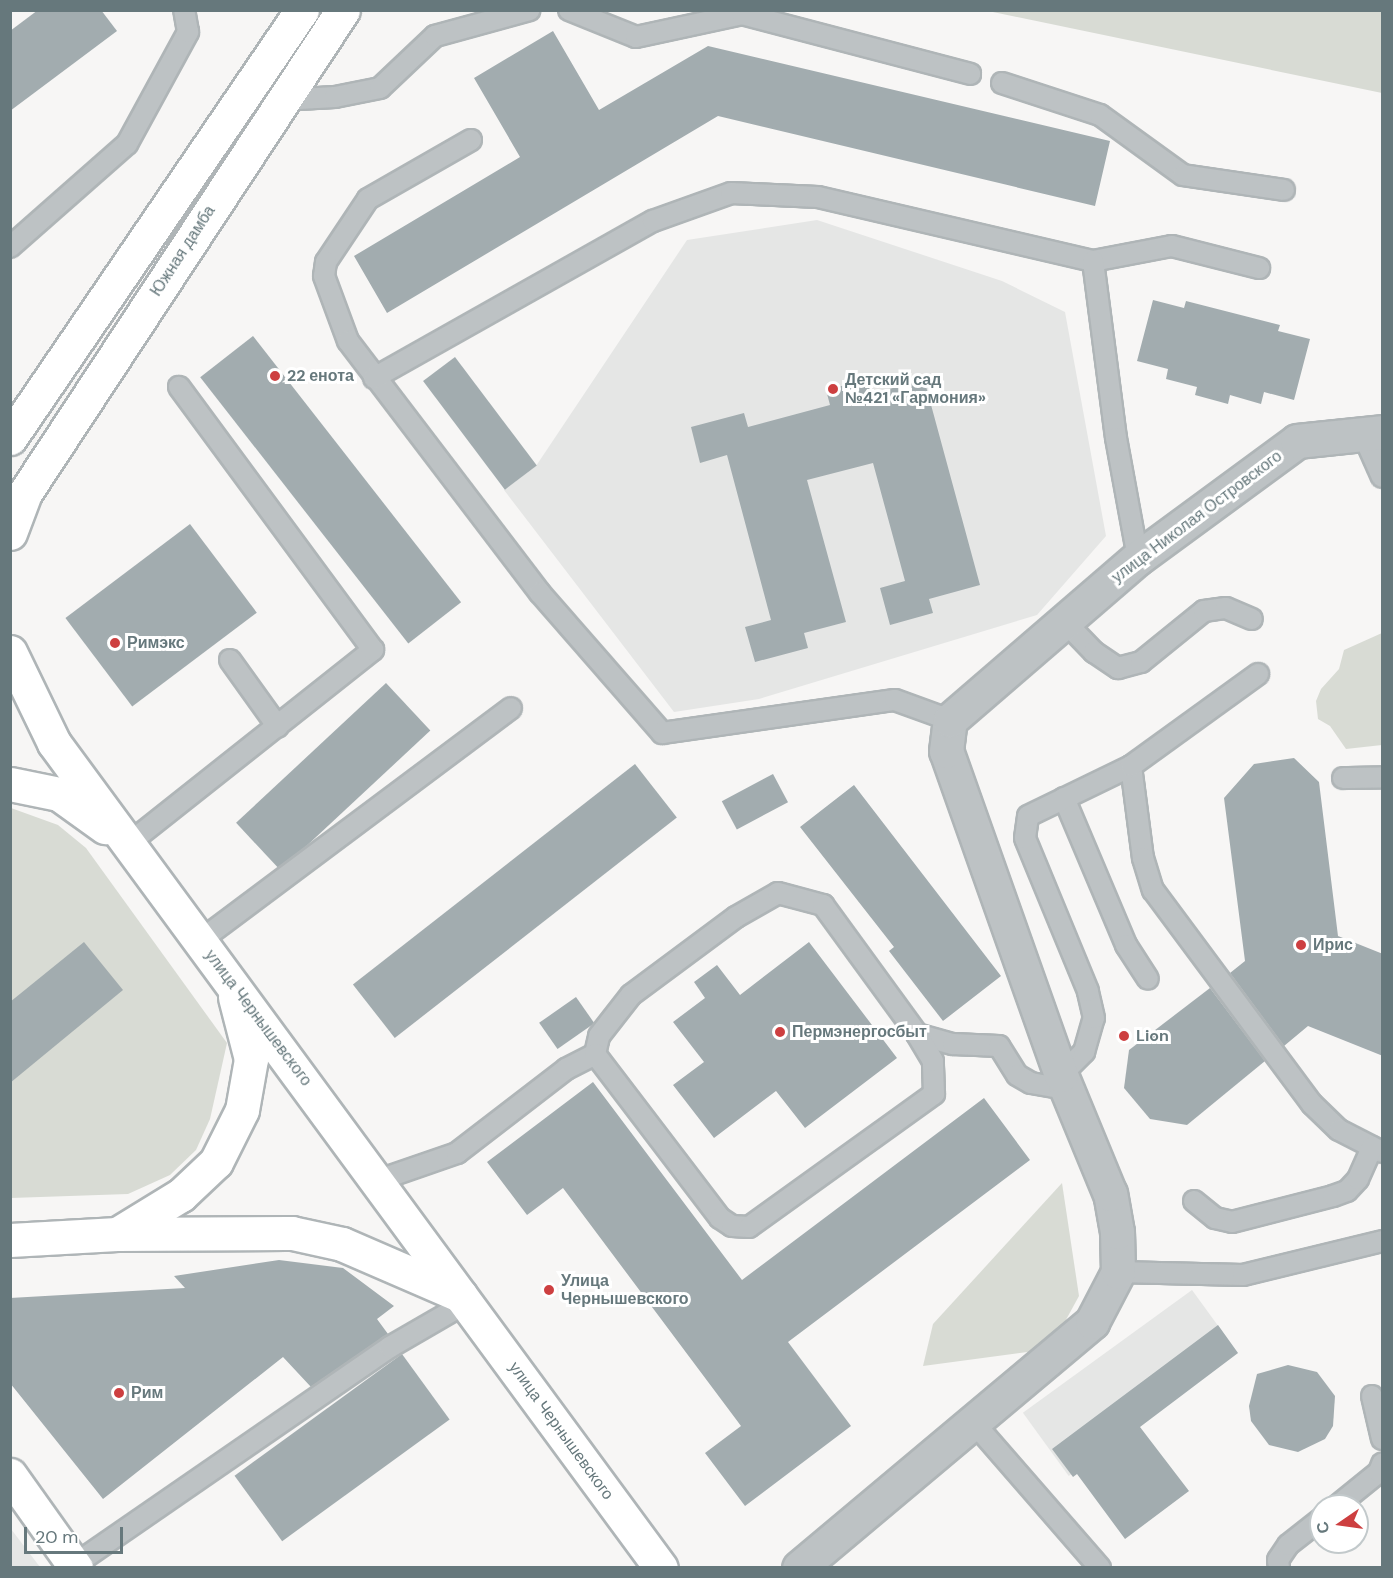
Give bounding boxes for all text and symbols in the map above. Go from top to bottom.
street label: Южная дамба [147,202,219,300]
place label: 22 енота [287,366,354,386]
marker: 22 енота [268,369,282,383]
place label: Детский сад №421 «Гармония» [845,370,986,408]
marker: Детский сад №421 «Гармония» [826,382,840,396]
street label: улица Николая Островского [1108,447,1286,587]
place label: Римэкс [127,633,185,653]
marker: Римэкс [108,636,122,650]
place label: Ирис [1313,935,1353,955]
marker: Ирис [1294,938,1308,952]
street label: улица Чернышевского [201,946,315,1090]
place label: Пермэнергосбыт [792,1022,927,1042]
marker: Пермэнергосбыт [773,1025,787,1039]
place label: Lion [1136,1026,1169,1046]
marker: Lion [1117,1029,1131,1043]
place label: Улица Чернышевского [561,1271,689,1309]
marker: Улица Чернышевского [542,1283,556,1297]
street label: улица Чернышевского [505,1358,617,1504]
place label: Рим [131,1383,163,1403]
marker: Рим [112,1386,126,1400]
north arrow [1309,1494,1369,1554]
scale bar [27,1515,126,1553]
text: С [1311,1520,1334,1536]
text: 20 m [35,1525,78,1549]

